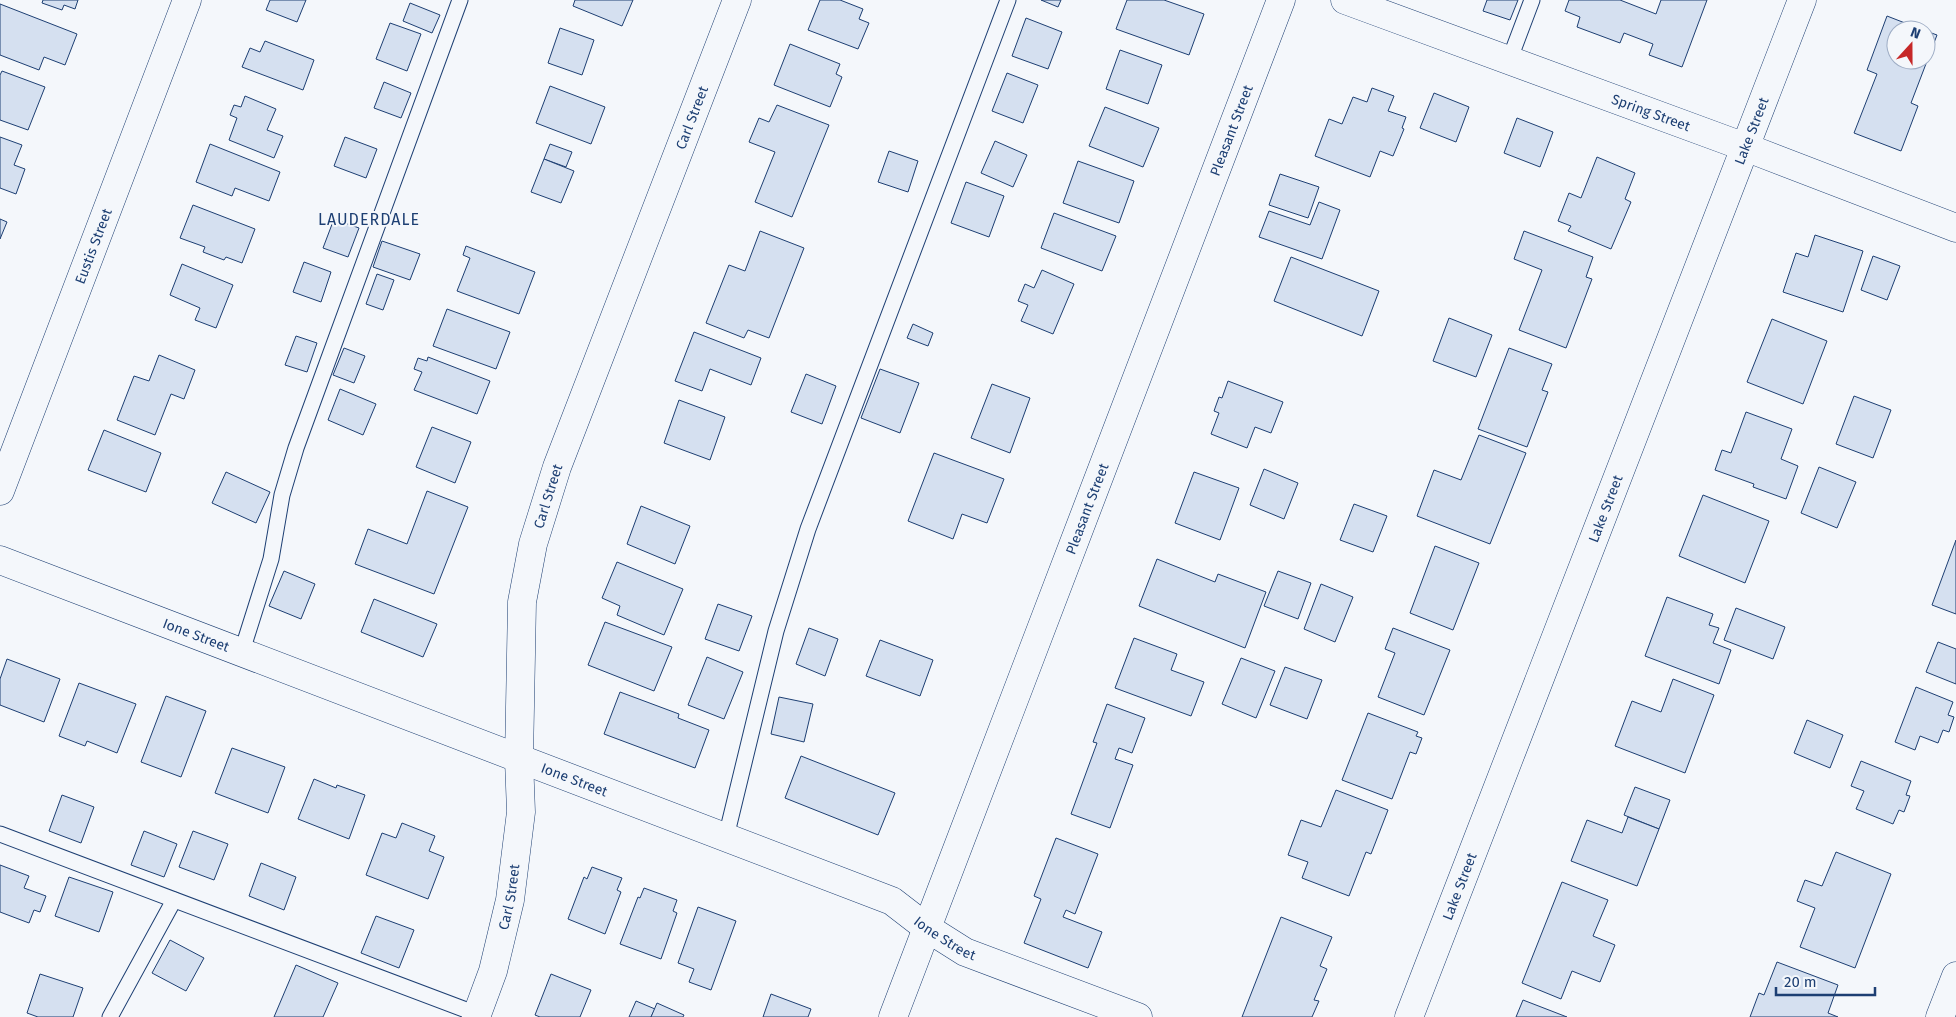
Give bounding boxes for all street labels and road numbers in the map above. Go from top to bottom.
street label: Pleasant Street [1206,82,1257,178]
street label: Carl Street [672,83,712,152]
street label: Spring Street [1609,90,1694,135]
street label: Lake Street [1731,94,1772,167]
street label: Eustis Street [71,205,116,286]
street label: Carl Street [530,460,566,530]
street label: Pleasant Street [1062,460,1112,557]
street label: Lake Street [1585,472,1626,545]
street label: Ione Street [160,615,233,656]
street label: Ione Street [539,759,611,800]
street label: Lake Street [1439,849,1481,923]
street label: Carl Street [495,862,523,931]
street label: Ione Street [911,913,979,964]

